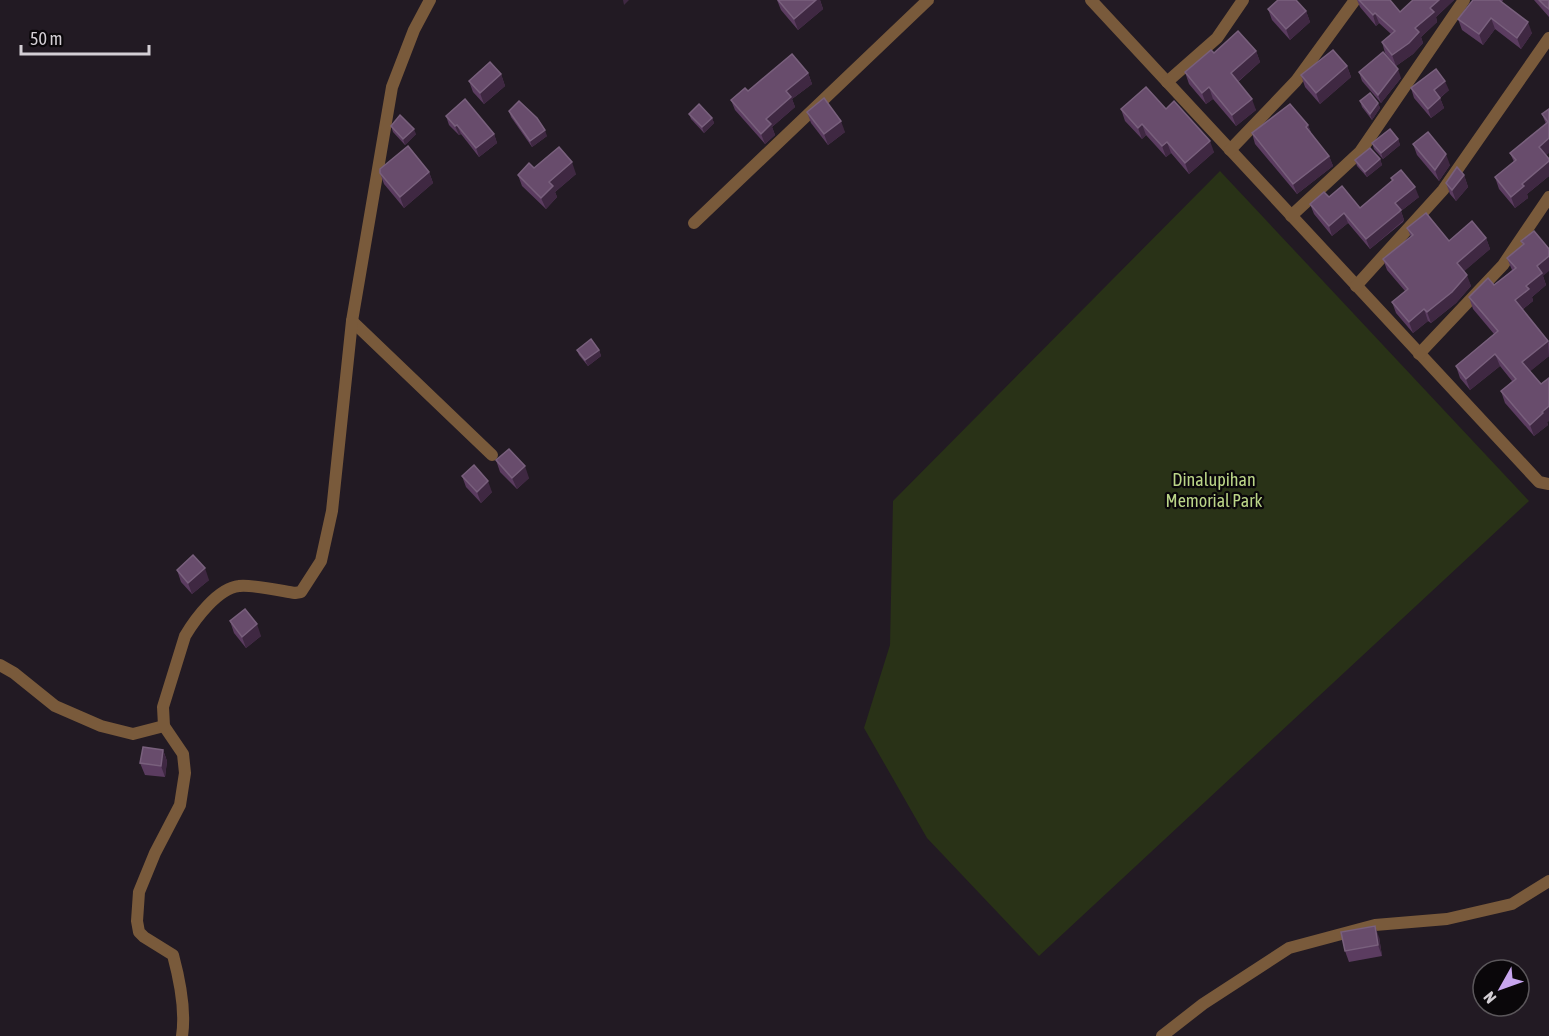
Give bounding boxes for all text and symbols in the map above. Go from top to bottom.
scale bar [21,18,148,56]
text: 50 m [30,28,62,49]
park label: Dinalupihan Memorial Park [1166,469,1262,511]
north arrow [1471,958,1531,1018]
text: N [1480,988,1499,1007]

